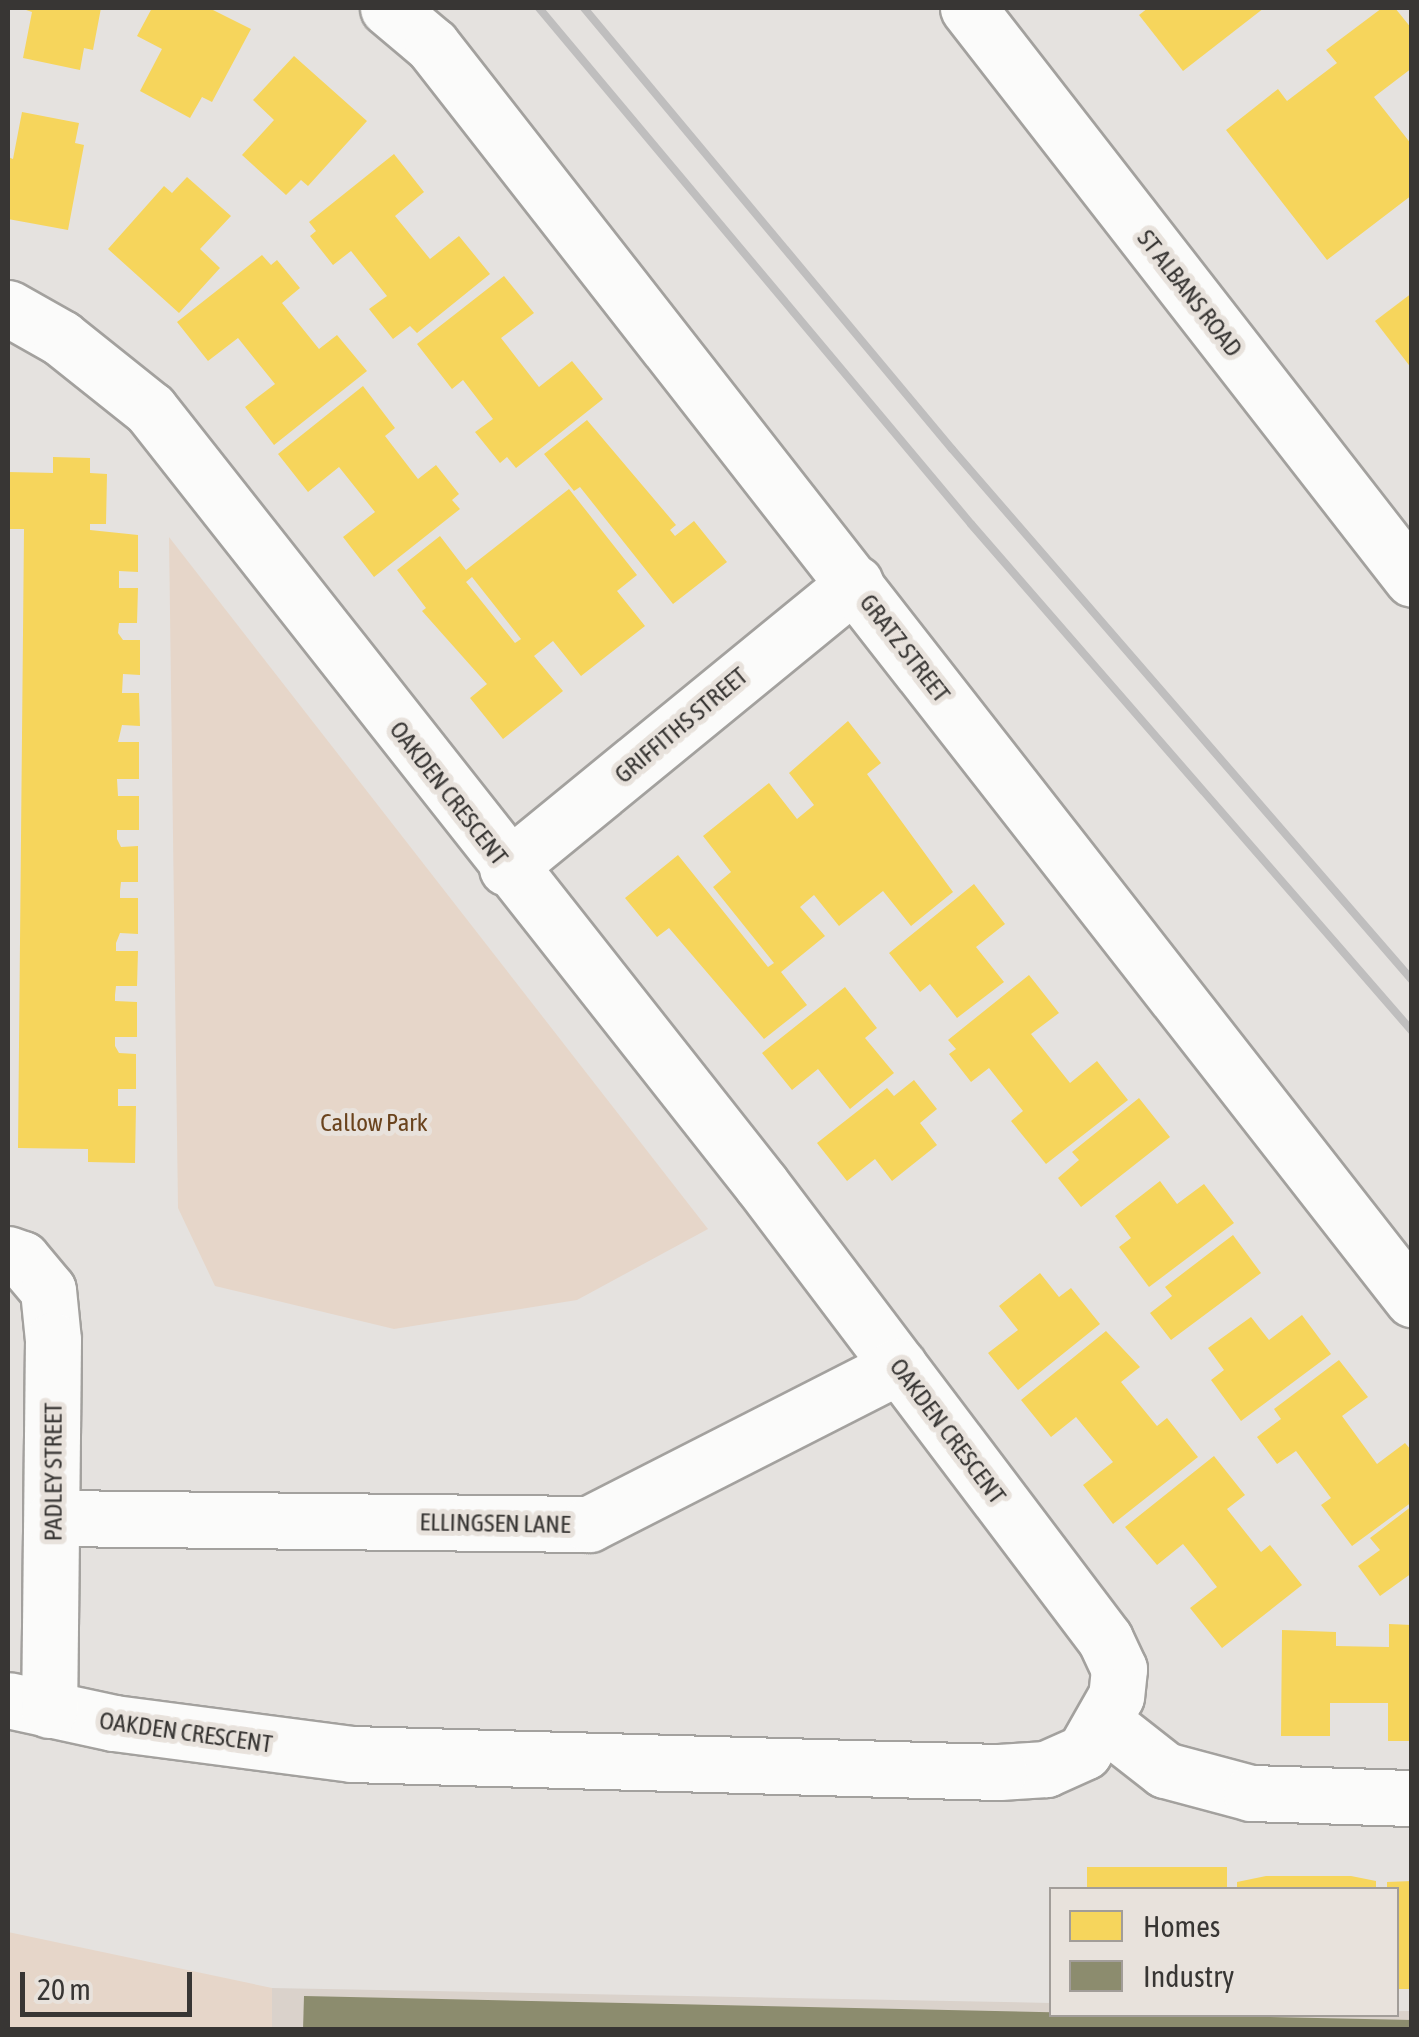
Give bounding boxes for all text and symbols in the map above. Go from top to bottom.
street label: ST ALBANS ROAD [1131,224,1249,362]
street label: GRATZ STREET [854,588,956,708]
street label: GRIFFITHS STREET [608,661,754,789]
street label: OAKDEN CRESCENT [383,715,515,871]
park label: Callow Park [320,1107,428,1137]
street label: OAKDEN CRESCENT [884,1352,1012,1510]
street label: PADLEY STREET [38,1403,68,1541]
street label: ELLINGSEN LANE [419,1507,571,1539]
street label: OAKDEN CRESCENT [98,1705,274,1759]
legend [1049,1887,1399,2017]
text: Homes [1143,1909,1220,1943]
scale bar [25,1952,198,2014]
text: Industry [1143,1959,1234,1993]
text: 20 m [37,1972,91,2006]

